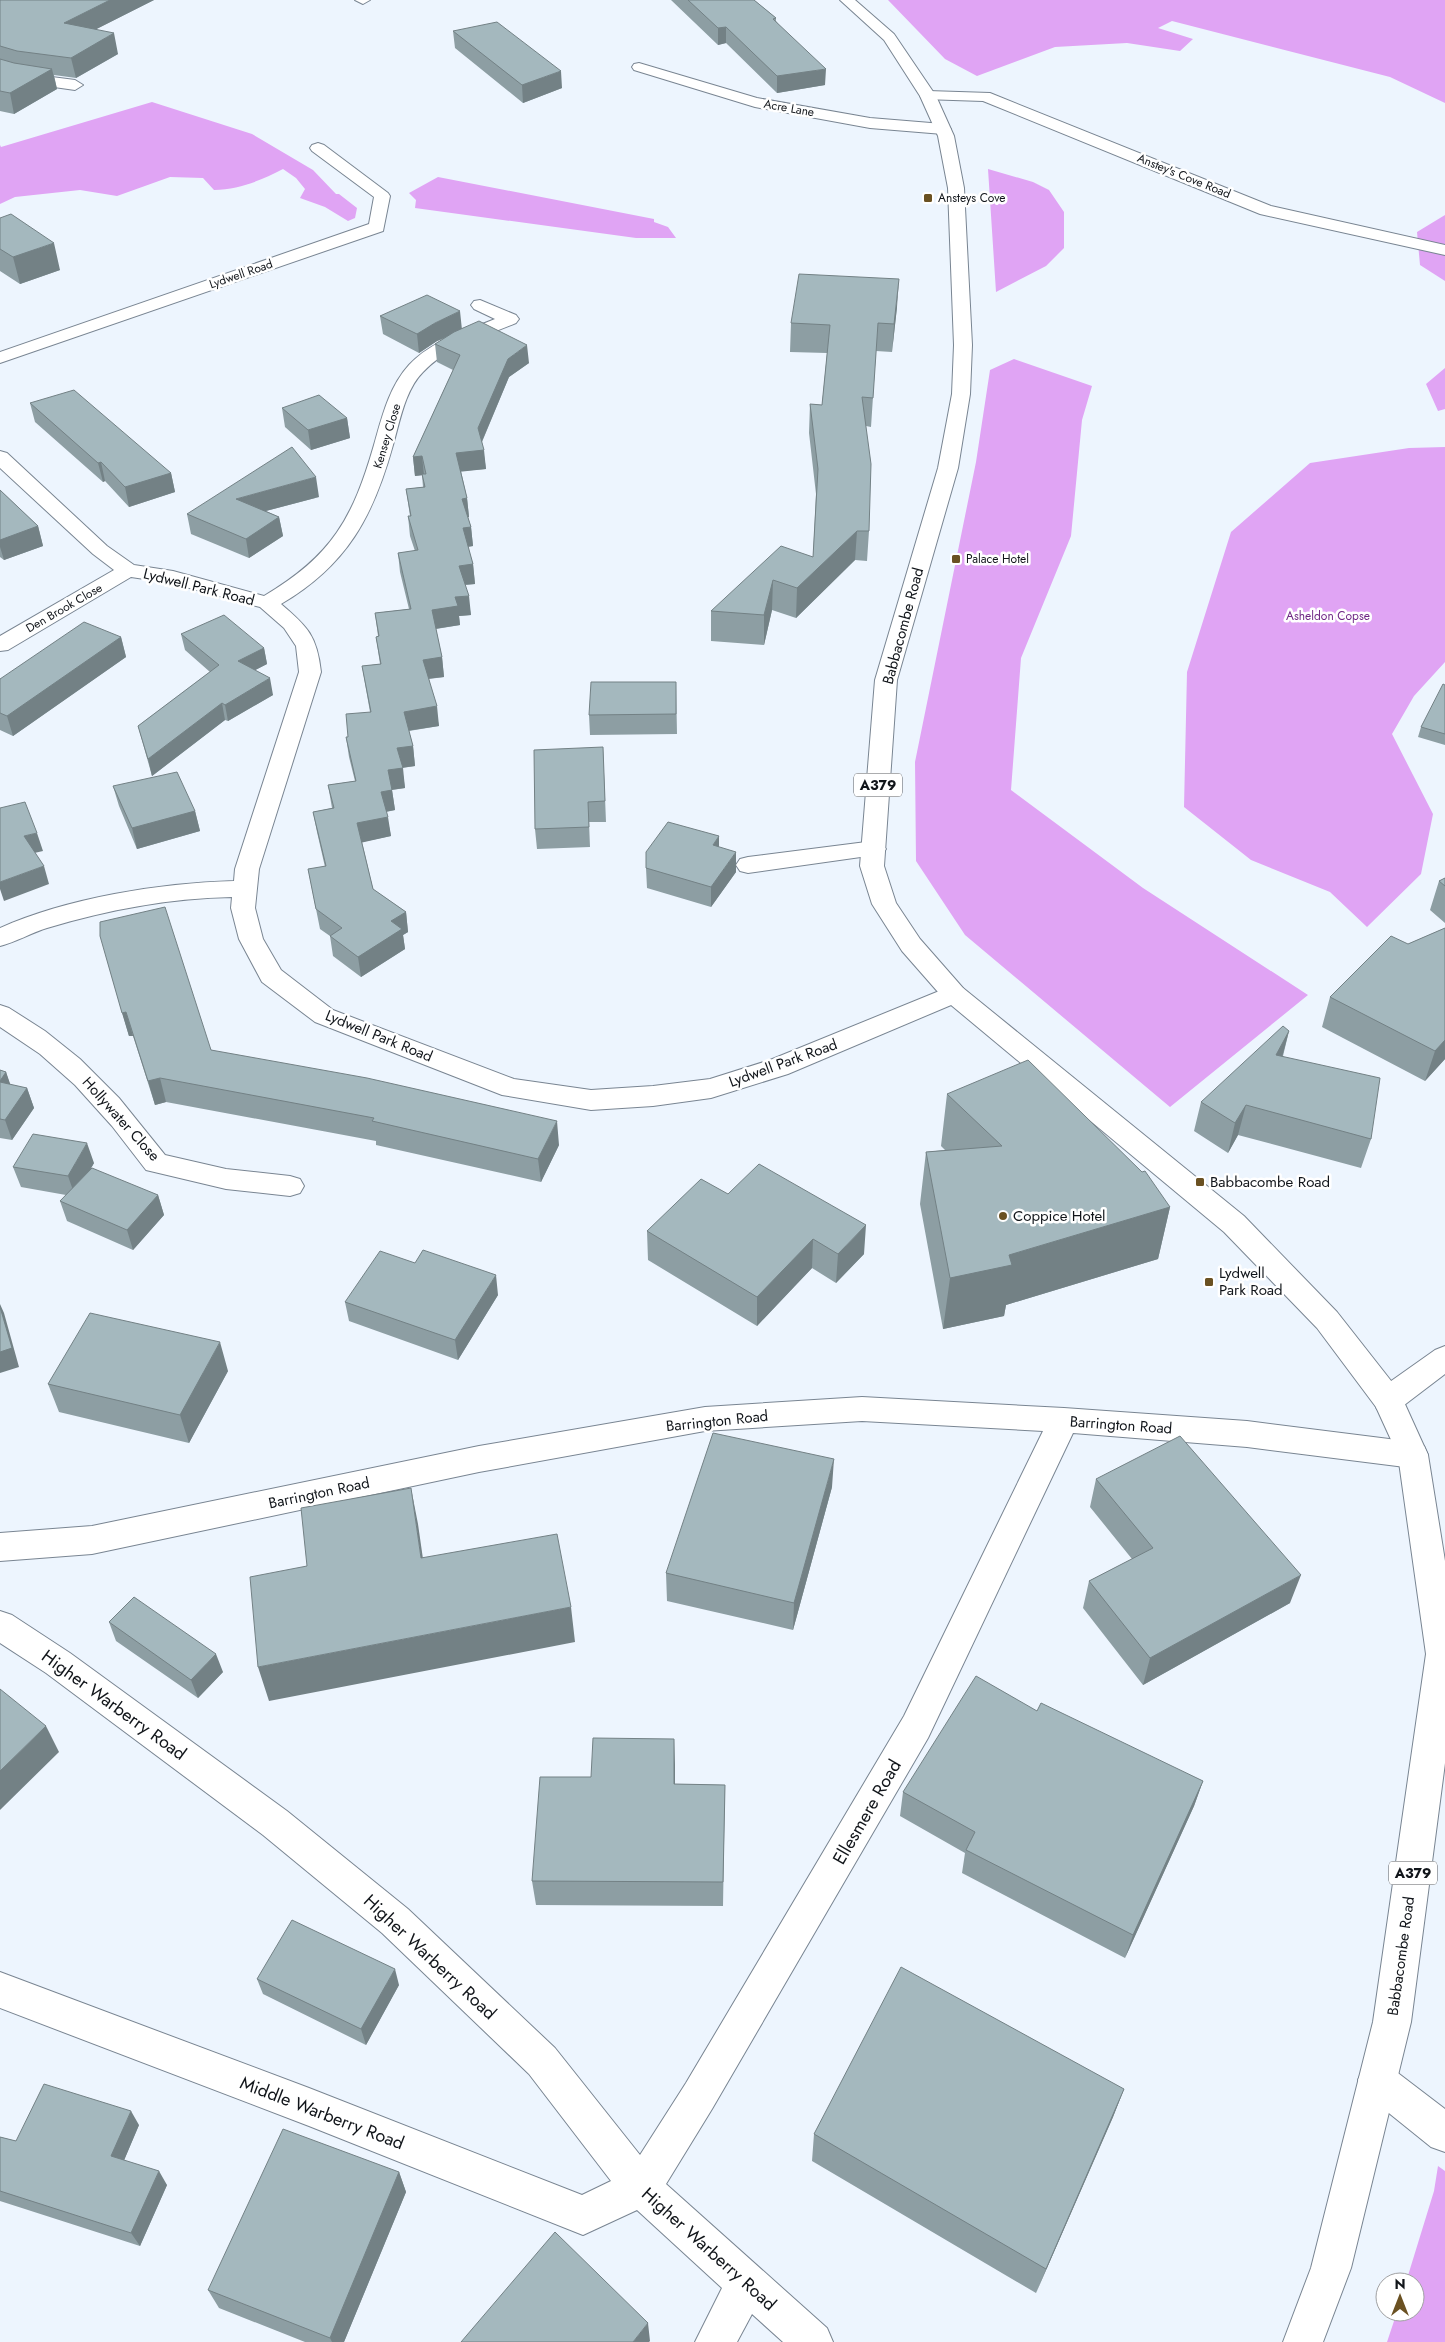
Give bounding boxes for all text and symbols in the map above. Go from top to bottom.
street label: Acre Lane [762,95,816,121]
street label: Anstey's Cove Road [1135,149,1233,203]
place label: Ansteys Cove [938,189,1006,207]
marker: Ansteys Cove [922,192,934,204]
street label: Lydwell Road [207,255,275,293]
street label: Kensey Close [369,401,405,471]
place label: Palace Hotel [966,550,1029,568]
marker: Palace Hotel [950,553,962,565]
street label: Lydwell Park Road [141,563,257,611]
street label: Babbacombe Road [877,565,929,687]
street label: Den Brook Close [23,579,105,637]
park label: Asheldon Copse [1286,607,1370,625]
road number: A379 [854,774,902,796]
street label: Lydwell Park Road [322,1004,436,1068]
street label: Lydwell Park Road [726,1033,840,1093]
street label: Hollywater Close [77,1072,165,1166]
place label: Babbacombe Road [1210,1171,1330,1193]
marker: Babbacombe Road [1194,1176,1206,1188]
place label: Coppice Hotel [1013,1205,1106,1227]
marker: Coppice Hotel [997,1210,1009,1222]
place label: Lydwell Park Road [1219,1262,1283,1301]
marker: Lydwell Park Road [1203,1276,1215,1288]
street label: Barrington Road [665,1405,769,1437]
street label: Barrington Road [1069,1410,1173,1440]
street label: Barrington Road [266,1472,372,1514]
street label: Higher Warberry Road [36,1643,192,1767]
street label: Ellesmere Road [826,1755,908,1869]
road number: A379 [1389,1862,1437,1885]
street label: Higher Warberry Road [358,1888,502,2026]
street label: Babbacombe Road [1382,1895,1420,2017]
street label: Middle Warberry Road [236,2070,408,2156]
street label: Higher Warberry Road [636,2181,782,2317]
north arrow [1375,2272,1425,2322]
text: N [1394,2274,1406,2294]

